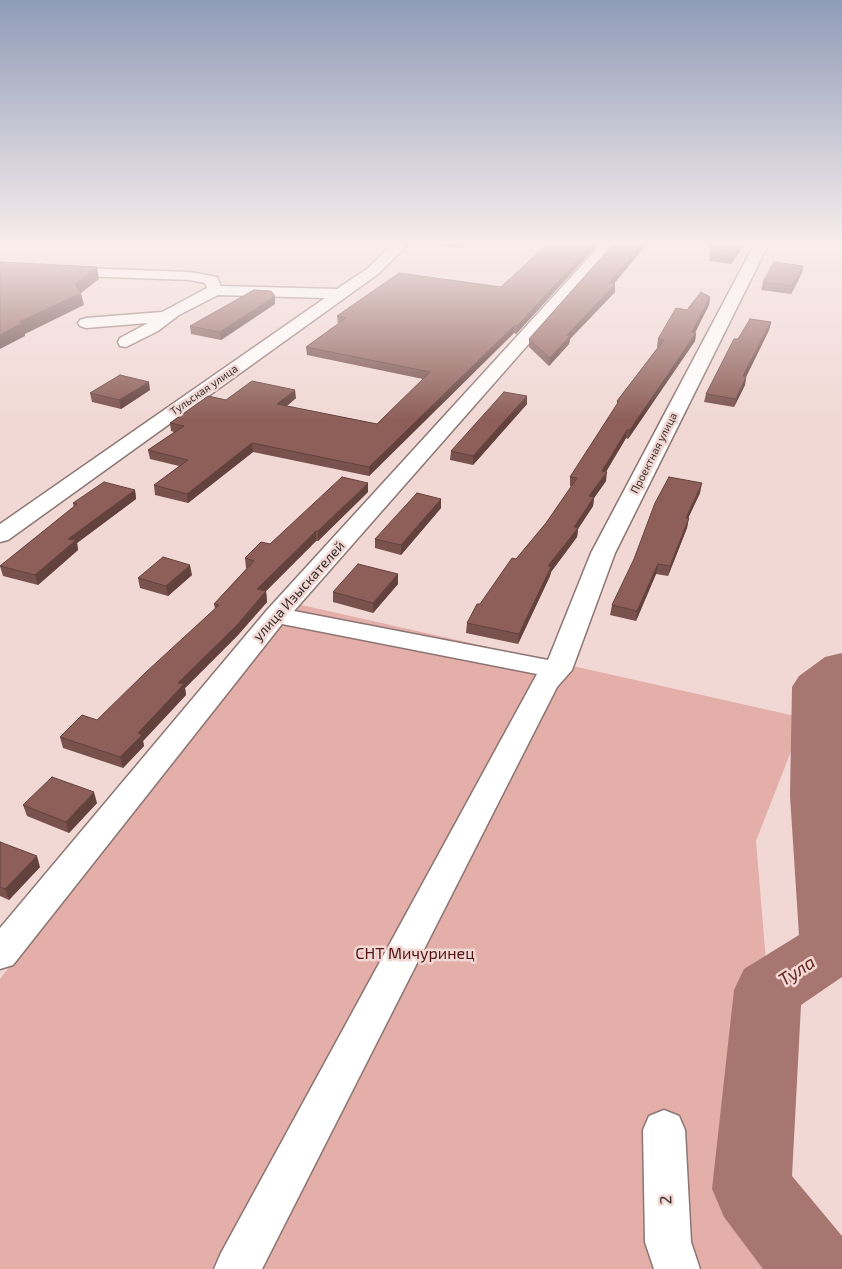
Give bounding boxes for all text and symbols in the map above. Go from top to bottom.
street label: Тульская улица [168,362,240,418]
street label: Проектная улица [628,410,680,496]
street label: улица Изыскателей [250,537,348,645]
park label: СНТ Мичуринец [355,944,475,964]
water label: Тула [775,951,819,991]
street label: 2 [656,1195,676,1205]

